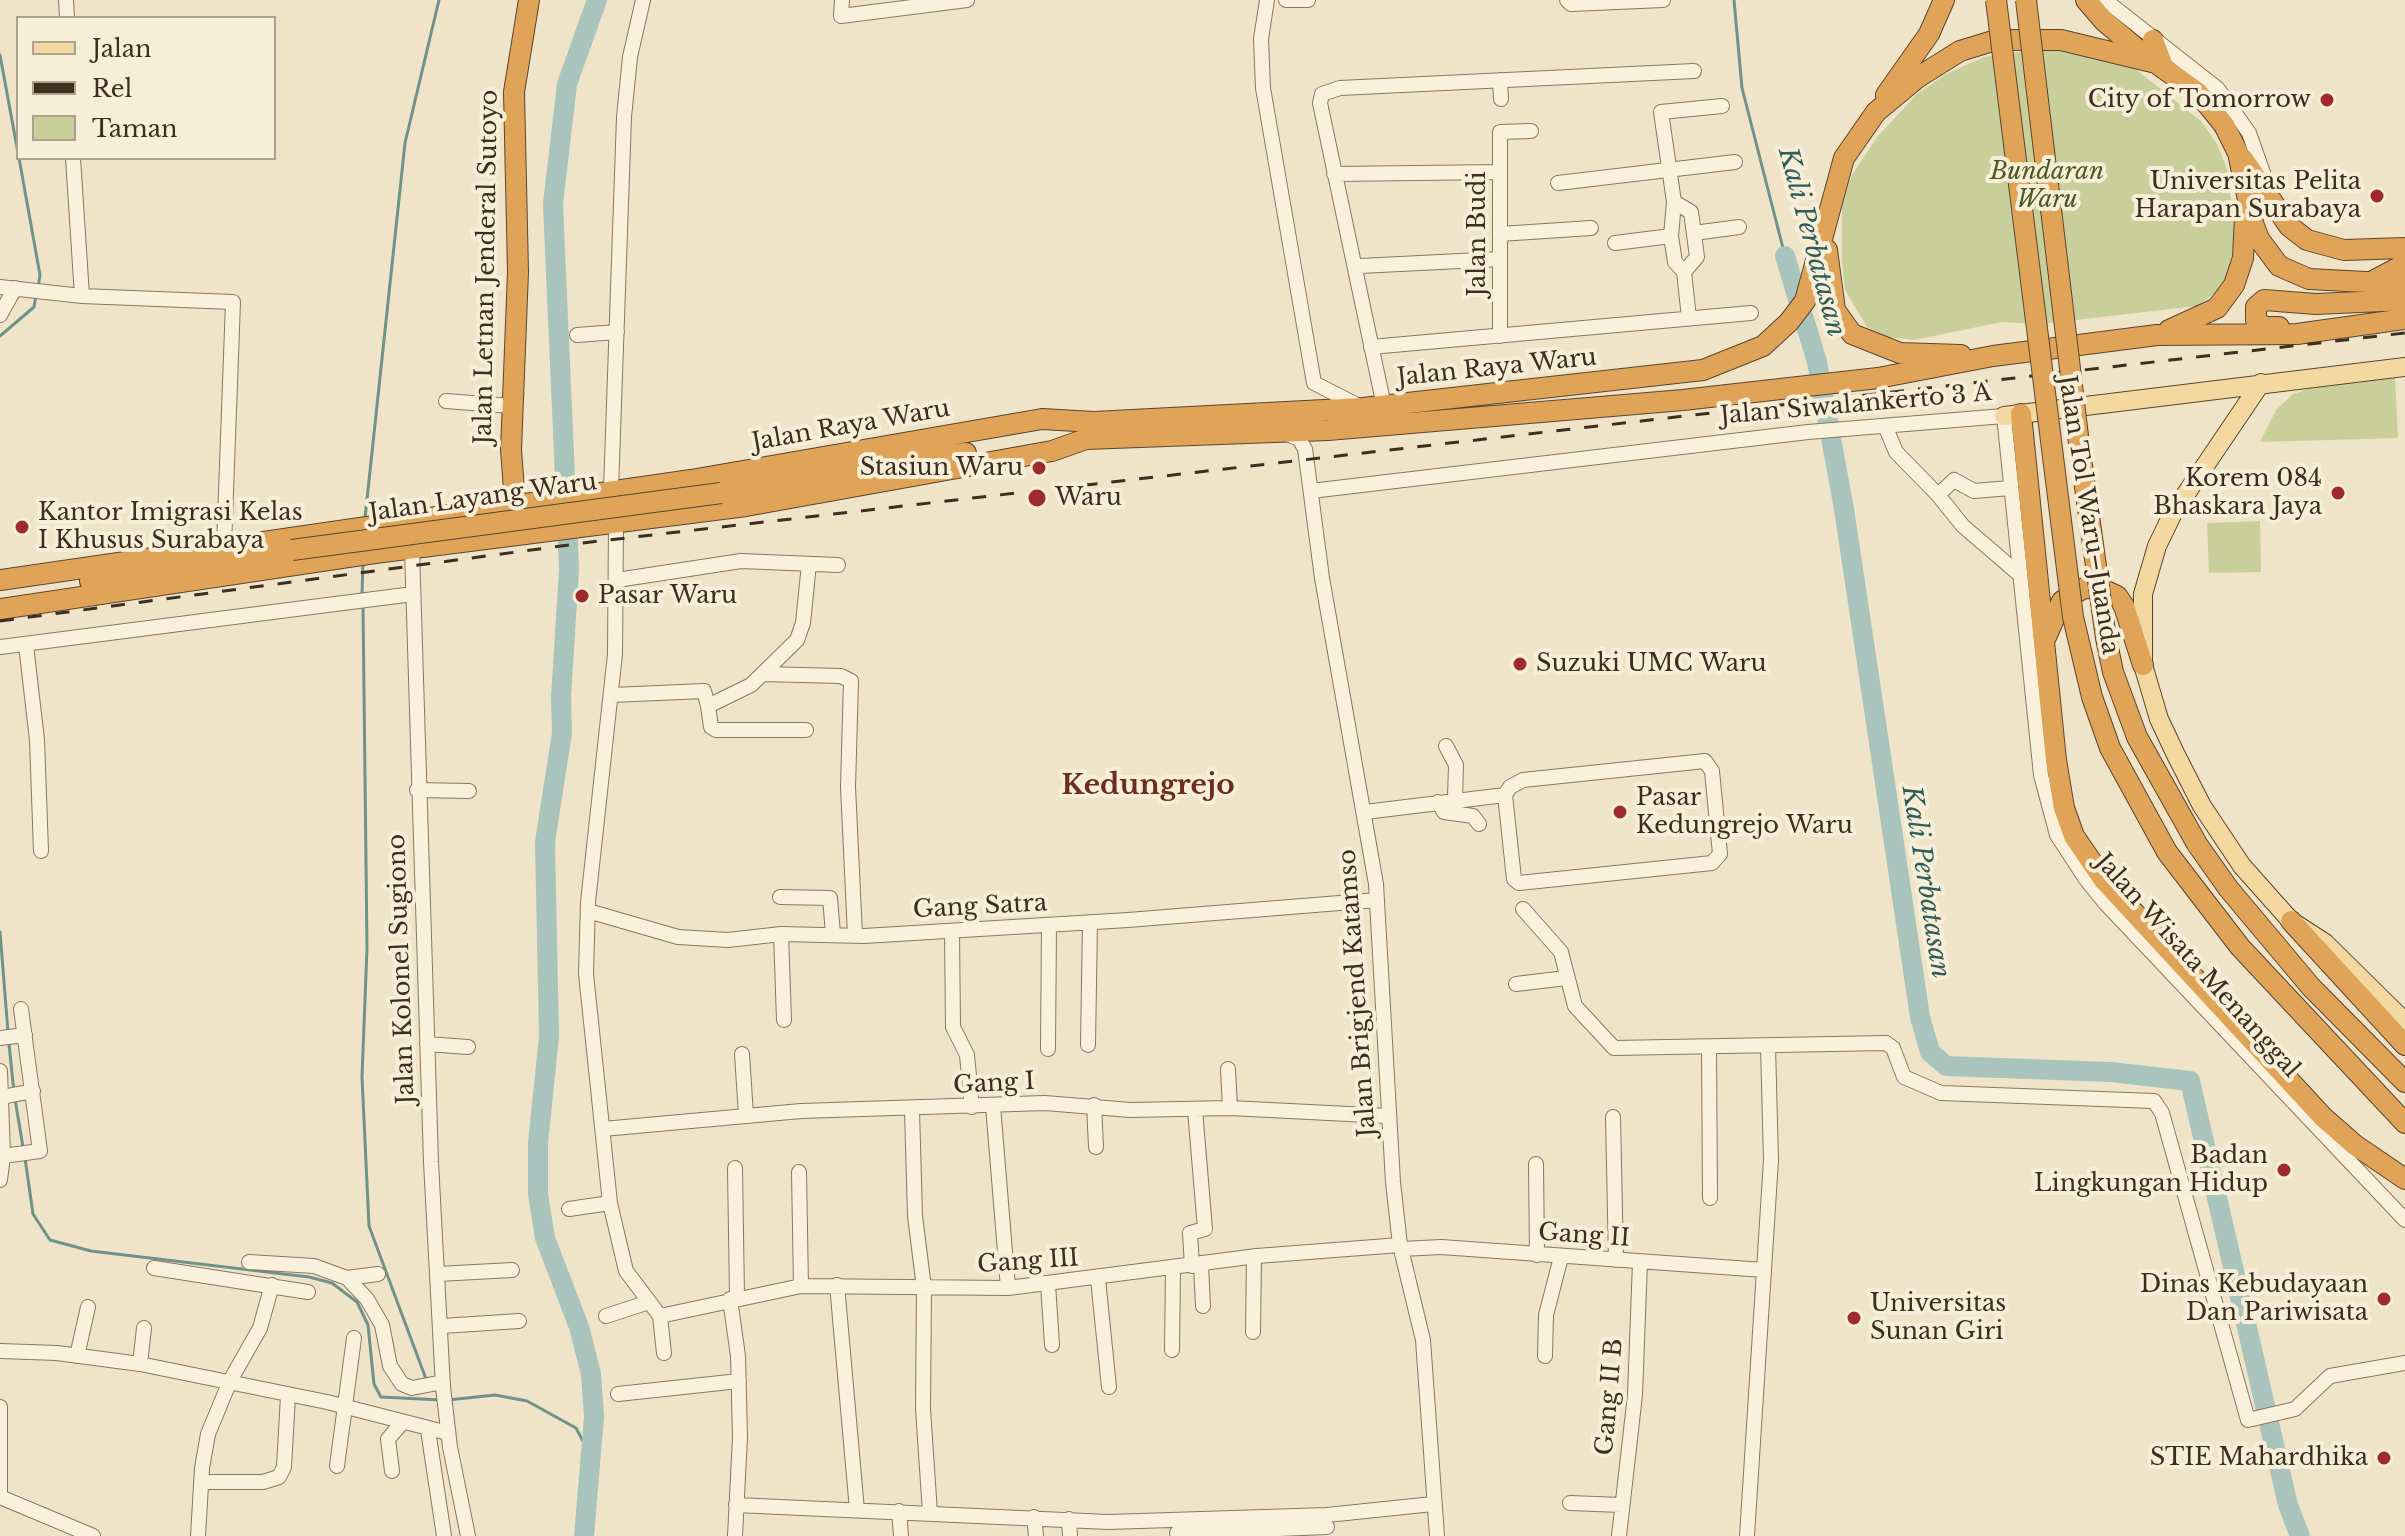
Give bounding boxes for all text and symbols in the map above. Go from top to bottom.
legend [16,16,276,160]
text: Jalan [92,34,152,63]
text: Rel [92,74,132,103]
place label: City of Tomorrow [2088,86,2311,114]
street label: Jalan Letnan Jenderal Sutoyo [470,89,504,445]
marker: City of Tomorrow [2318,91,2336,109]
text: Taman [92,114,178,143]
water label: Kali Perbatasan [1771,144,1851,340]
park label: Bundaran Waru [1990,158,2104,214]
place label: Universitas Pelita Harapan Surabaya [2135,168,2361,224]
street label: Jalan Budi [1464,171,1492,297]
marker: Universitas Pelita Harapan Surabaya [2368,187,2386,205]
street label: Jalan Raya Waru [1396,343,1598,393]
street label: Jalan Tol Waru–Juanda [2052,373,2124,657]
street label: Jalan Siwalankerto 3 A [1719,379,1993,431]
street label: Jalan Raya Waru [750,394,952,458]
place label: Stasiun Waru [860,454,1023,482]
marker: Stasiun Waru [1030,459,1048,477]
place label: Korem 084 Bhaskara Jaya [2153,465,2322,521]
street label: Jalan Layang Waru [367,468,599,528]
place label: Waru [1055,484,1122,512]
marker: Korem 084 Bhaskara Jaya [2329,484,2347,502]
marker: Waru [1026,487,1048,509]
place label: Kantor Imigrasi Kelas I Khusus Surabaya [38,499,303,555]
marker: Kantor Imigrasi Kelas I Khusus Surabaya [13,518,31,536]
place label: Pasar Waru [598,582,737,610]
marker: Pasar Waru [573,587,591,605]
place label: Suzuki UMC Waru [1536,650,1766,678]
marker: Suzuki UMC Waru [1511,655,1529,673]
district label: Kedungrejo [1061,769,1235,803]
water label: Kali Perbatasan [1894,783,1956,981]
place label: Pasar Kedungrejo Waru [1636,784,1853,840]
marker: Pasar Kedungrejo Waru [1611,803,1629,821]
street label: Jalan Kolonel Sugiono [383,833,421,1105]
street label: Jalan Brigjend Katamso [1334,848,1382,1138]
street label: Jalan Wisata Menanggal [2089,848,2305,1084]
street label: Gang Satra [912,889,1048,925]
street label: Gang I [952,1067,1036,1101]
place label: Badan Lingkungan Hidup [2034,1142,2268,1198]
marker: Badan Lingkungan Hidup [2275,1161,2293,1179]
street label: Gang II [1537,1218,1631,1254]
street label: Gang III [976,1244,1080,1280]
place label: Dinas Kebudayaan Dan Pariwisata [2140,1271,2368,1327]
place label: Universitas Sunan Giri [1870,1290,2006,1346]
marker: Dinas Kebudayaan Dan Pariwisata [2375,1290,2393,1308]
marker: Universitas Sunan Giri [1845,1309,1863,1327]
street label: Gang II B [1591,1337,1629,1457]
place label: STIE Mahardhika [2150,1444,2368,1472]
marker: STIE Mahardhika [2375,1449,2393,1467]

